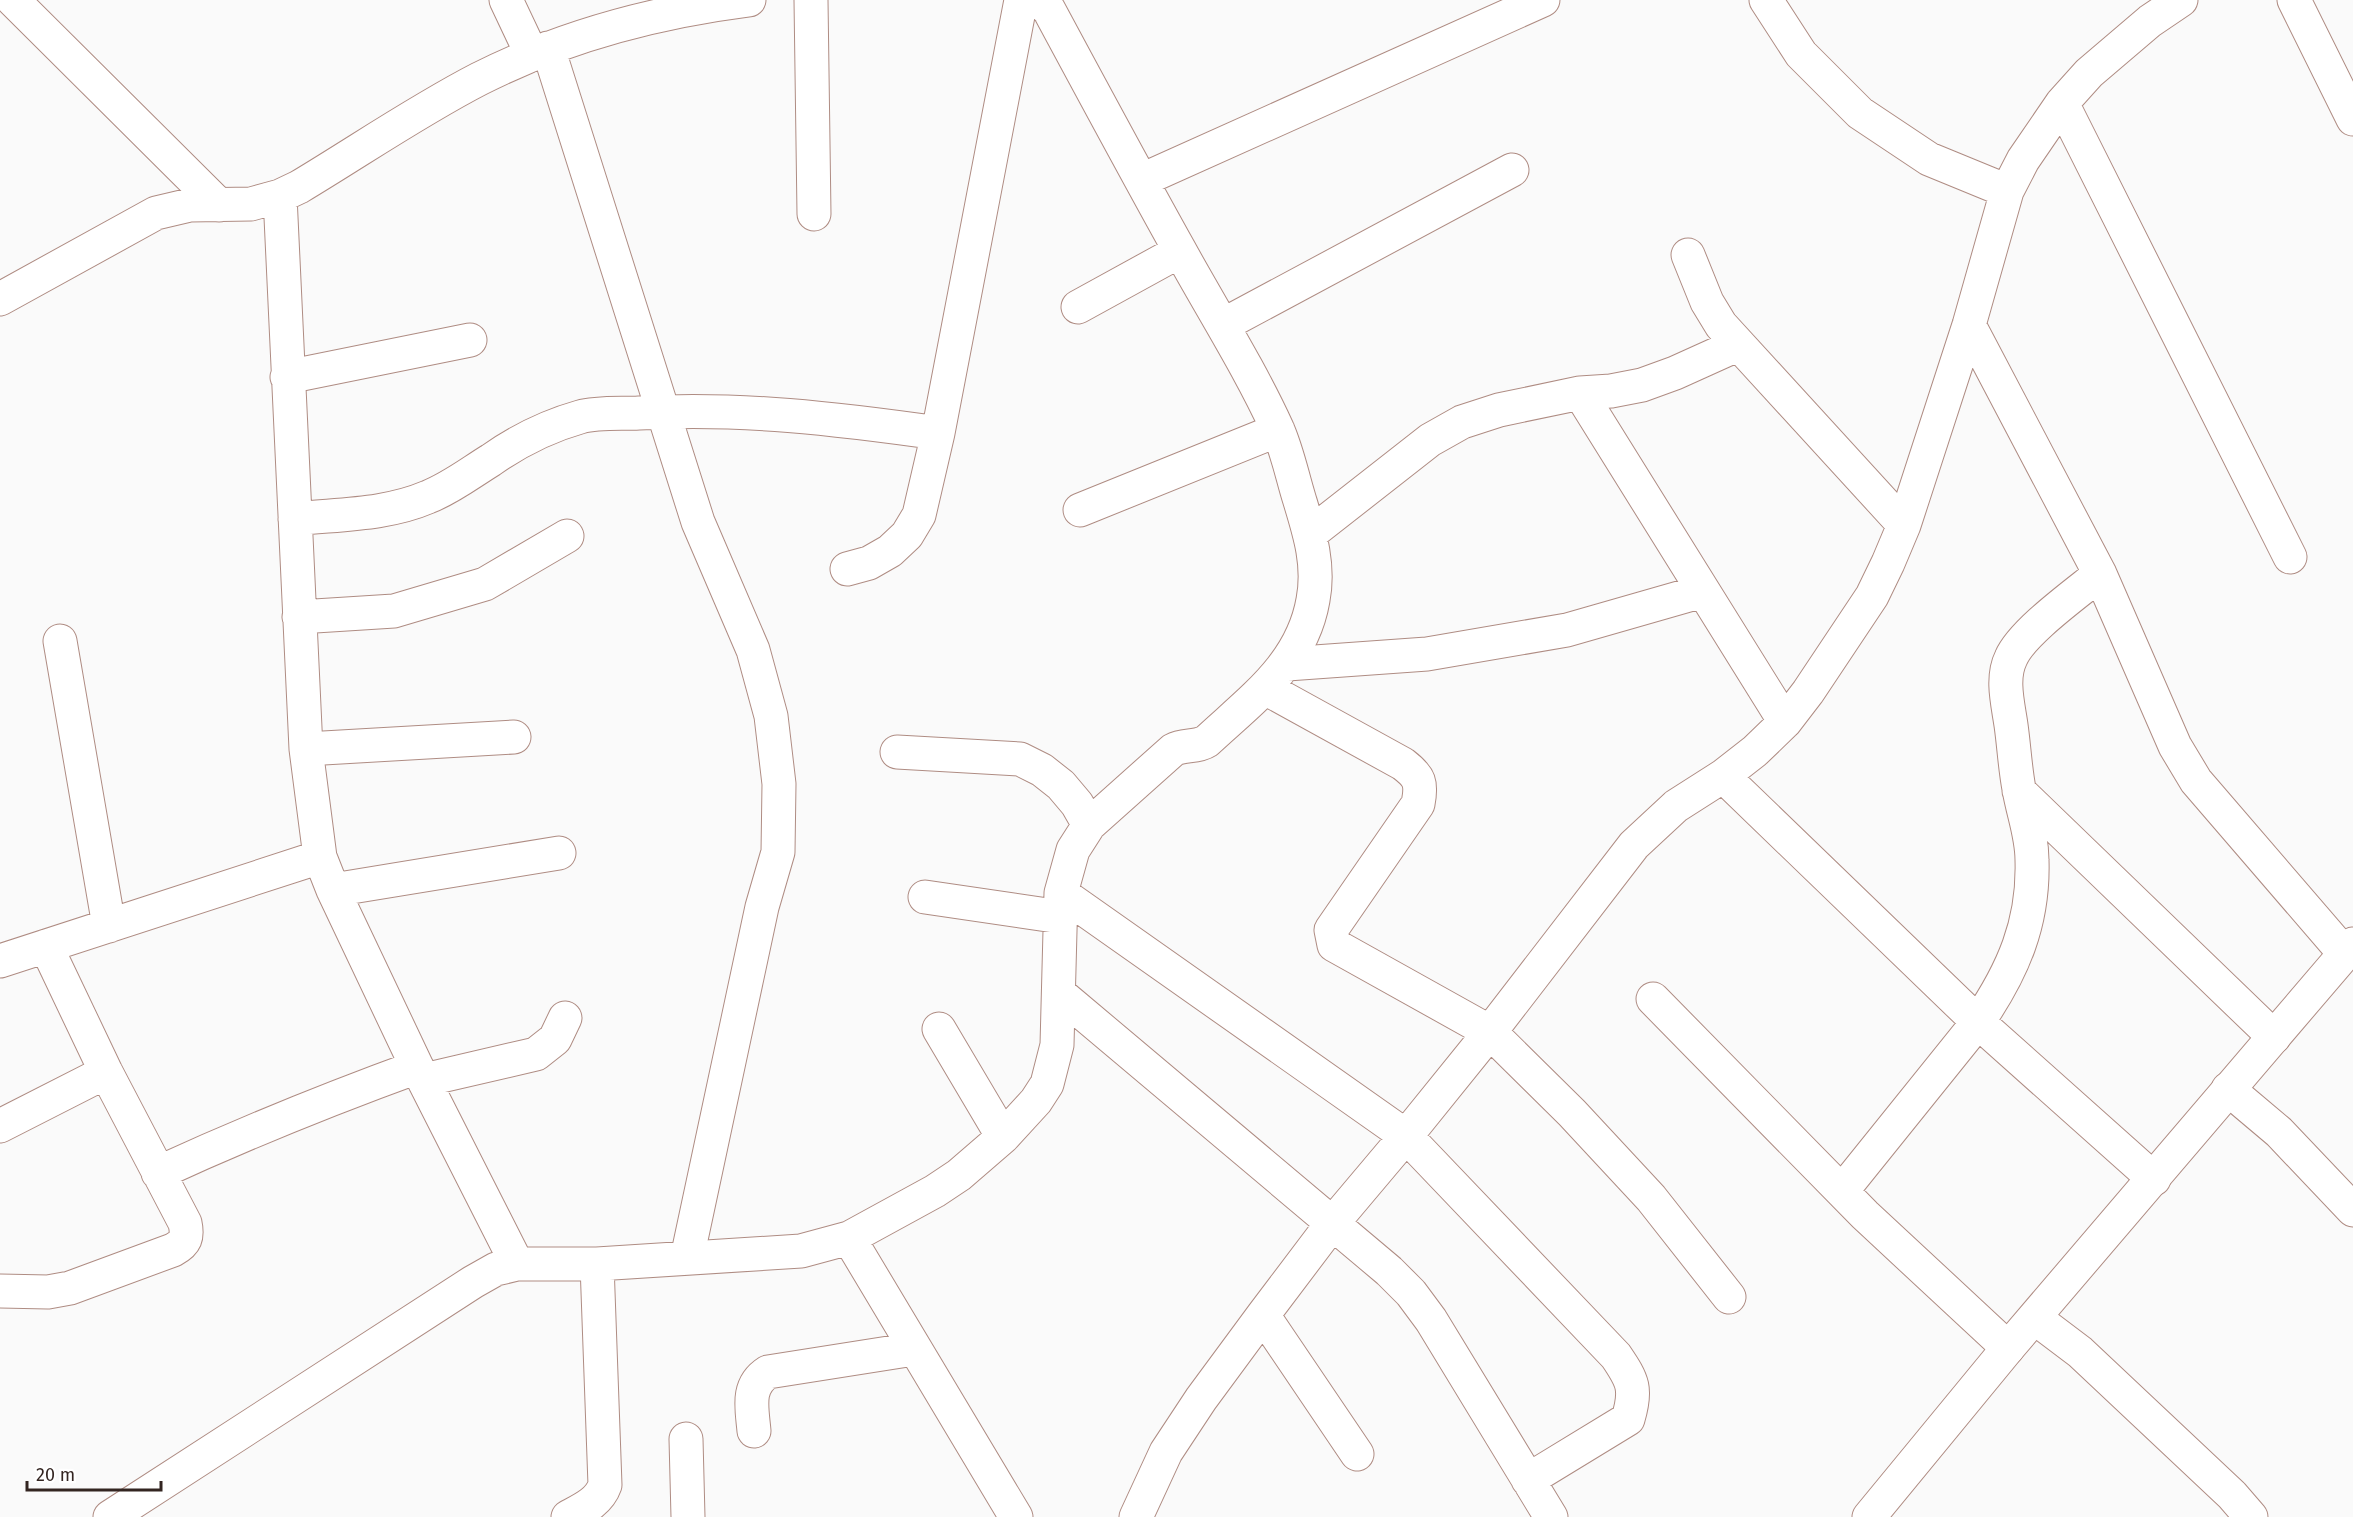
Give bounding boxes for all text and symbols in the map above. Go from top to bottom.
scale bar [27,1454,160,1492]
text: 20 m [36,1464,75,1486]

